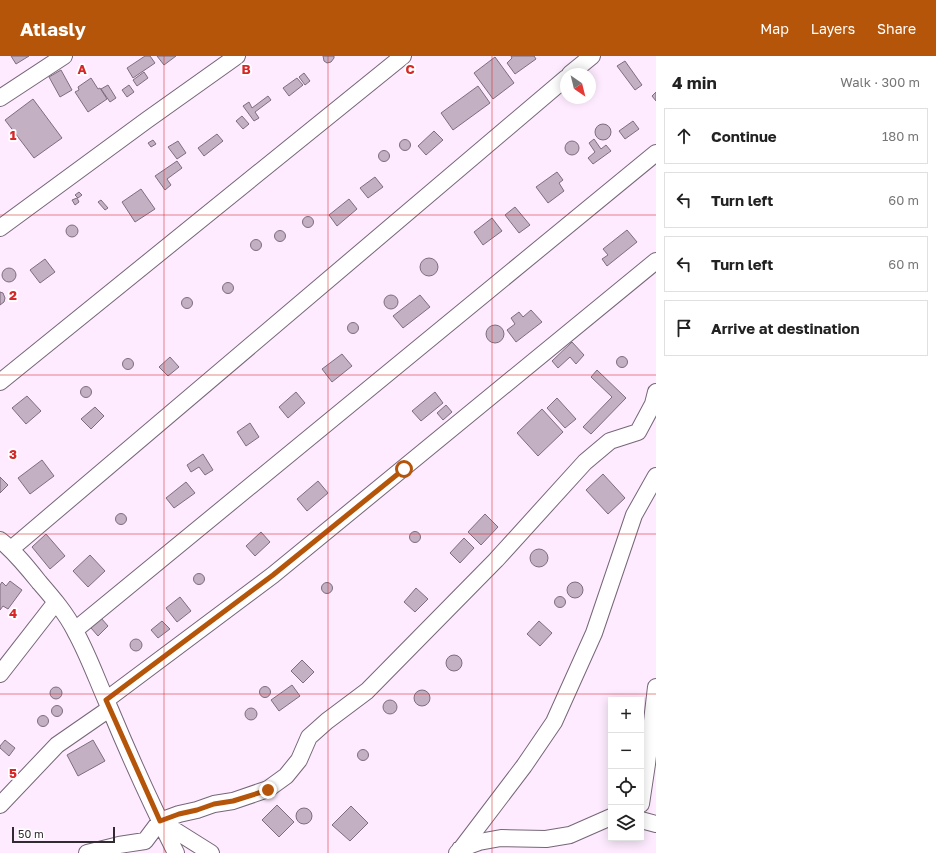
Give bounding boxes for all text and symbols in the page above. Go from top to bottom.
text: Atlasly [20,17,86,40]
text: Map [760,20,789,37]
text: Layers [811,20,855,37]
text: Share [877,20,916,37]
text: A [77,61,87,77]
text: B [241,61,251,77]
text: C [405,61,415,77]
north arrow [560,68,596,104]
text: 4 min [672,72,717,93]
text: Walk · 300 m [840,74,920,90]
icon: ahead [673,125,695,147]
text: 1 [10,127,17,143]
text: Continue [711,127,777,145]
text: 180 m [882,128,919,144]
icon: left [673,189,695,211]
text: Turn left [711,191,773,209]
text: 60 m [888,192,919,208]
icon: left [673,253,695,275]
text: Turn left [711,255,773,273]
text: 60 m [888,256,919,272]
text: 2 [9,287,17,303]
icon: arrive [673,317,695,339]
text: Arrive at destination [711,319,860,337]
text: 3 [9,446,17,462]
route start [395,460,413,478]
text: 4 [9,605,17,621]
map controls [608,697,644,841]
button: + [608,697,644,733]
button: − [608,733,644,769]
text: 5 [9,765,17,781]
button: locate [608,769,644,805]
route end [259,781,277,799]
button: layers [608,805,644,841]
scale bar [12,825,115,844]
text: 50 m [18,827,44,840]

